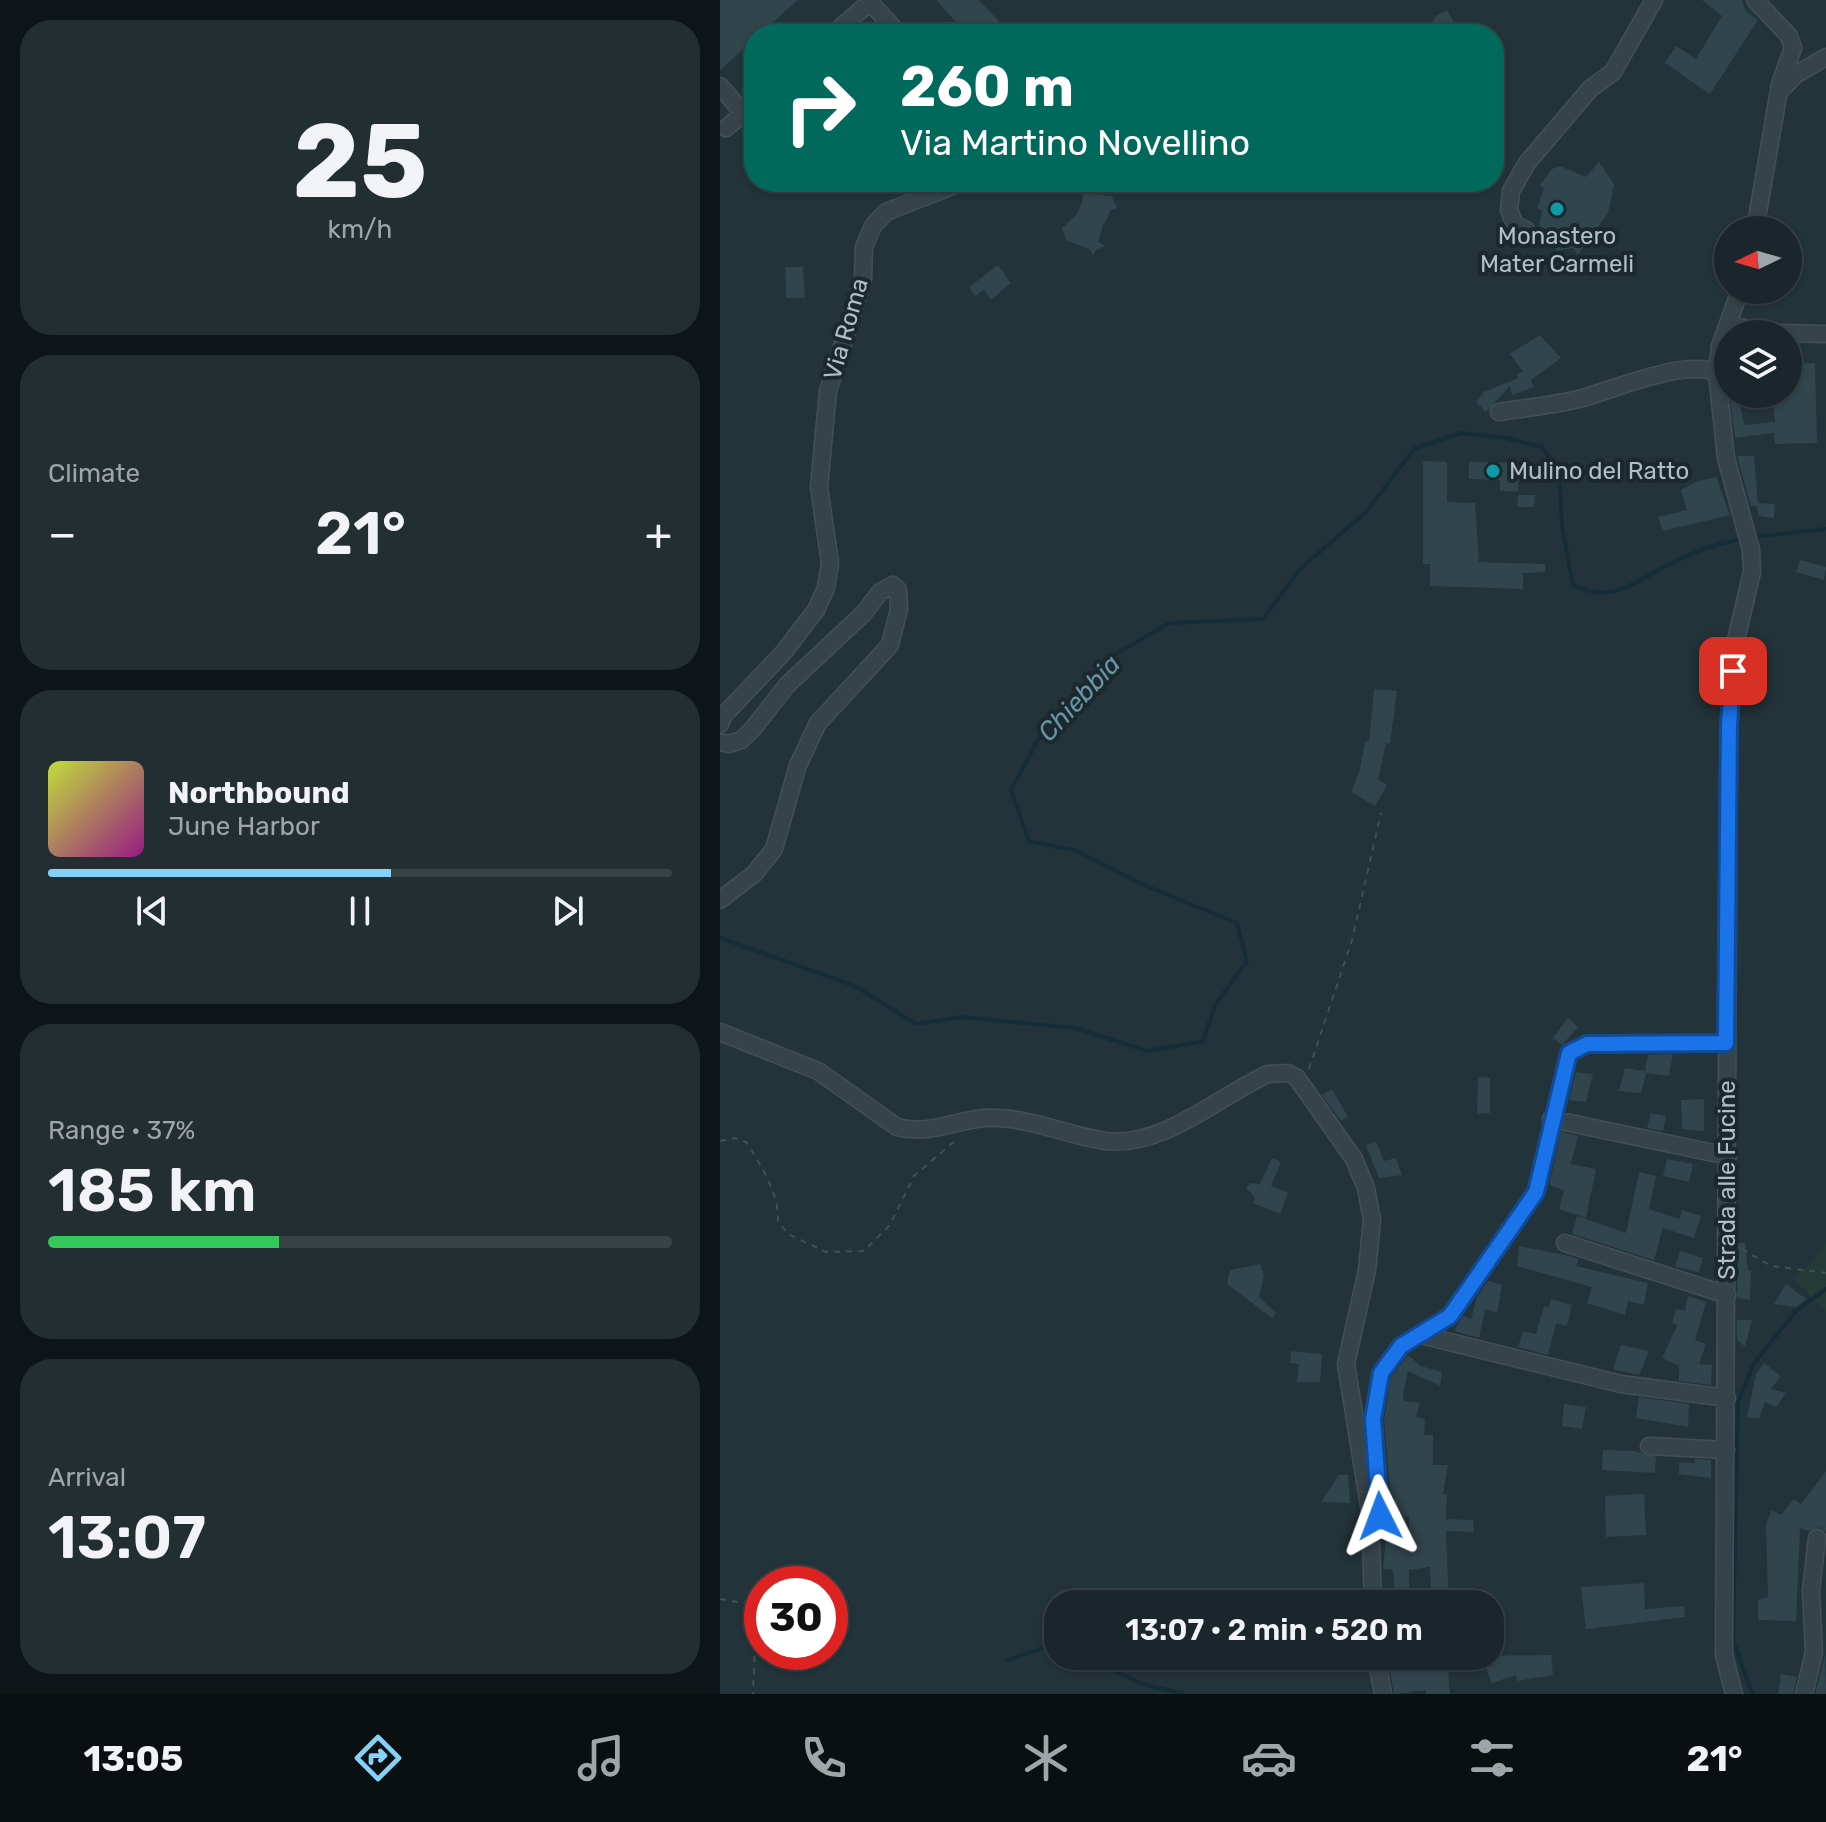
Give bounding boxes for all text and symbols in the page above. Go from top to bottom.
text: 260 m [900,54,1074,120]
icon: right [768,56,872,160]
text: 25 [293,100,427,223]
text: Via Martino Novellino [900,121,1250,164]
marker: Monastero Mater Carmeli [1548,200,1566,218]
text: km/h [328,214,392,245]
north arrow [1714,216,1802,304]
map controls [1714,216,1802,408]
place label: Monastero Mater Carmeli [1480,222,1634,278]
street label: Via Roma [818,275,874,383]
button: layers [1714,320,1802,408]
place label: Mulino del Ratto [1509,457,1689,485]
text: Climate [48,458,140,489]
marker: Mulino del Ratto [1484,462,1502,480]
text: 21° [315,498,406,569]
text: − [48,508,77,560]
text: + [645,508,672,560]
pin [1699,637,1767,705]
water label: Chiebbia [1032,649,1127,748]
icon: arrive [1711,649,1755,693]
text: Northbound [168,775,350,811]
text: June Harbor [168,811,320,842]
icon: previous [130,889,174,933]
icon: pause [338,889,382,933]
icon: next [546,889,590,933]
street label: Strada alle Fucine [1713,1080,1741,1280]
text: Range · 37% [48,1115,195,1146]
text: 185 km [48,1155,256,1226]
text: Arrival [48,1462,126,1493]
position arrow [1338,1474,1422,1558]
text: 13:07 [48,1502,206,1573]
speed limit sign: 30 [744,1566,848,1670]
text: 13:07 · 2 min · 520 m [1125,1612,1423,1648]
icon: directions [350,1730,406,1786]
icon: music [573,1730,629,1786]
icon: phone [796,1730,852,1786]
icon: climate [1018,1730,1074,1786]
icon: car [1241,1730,1297,1786]
icon: filters [1464,1730,1520,1786]
text: 13:05 [83,1737,183,1780]
text: 21° [1687,1737,1743,1780]

